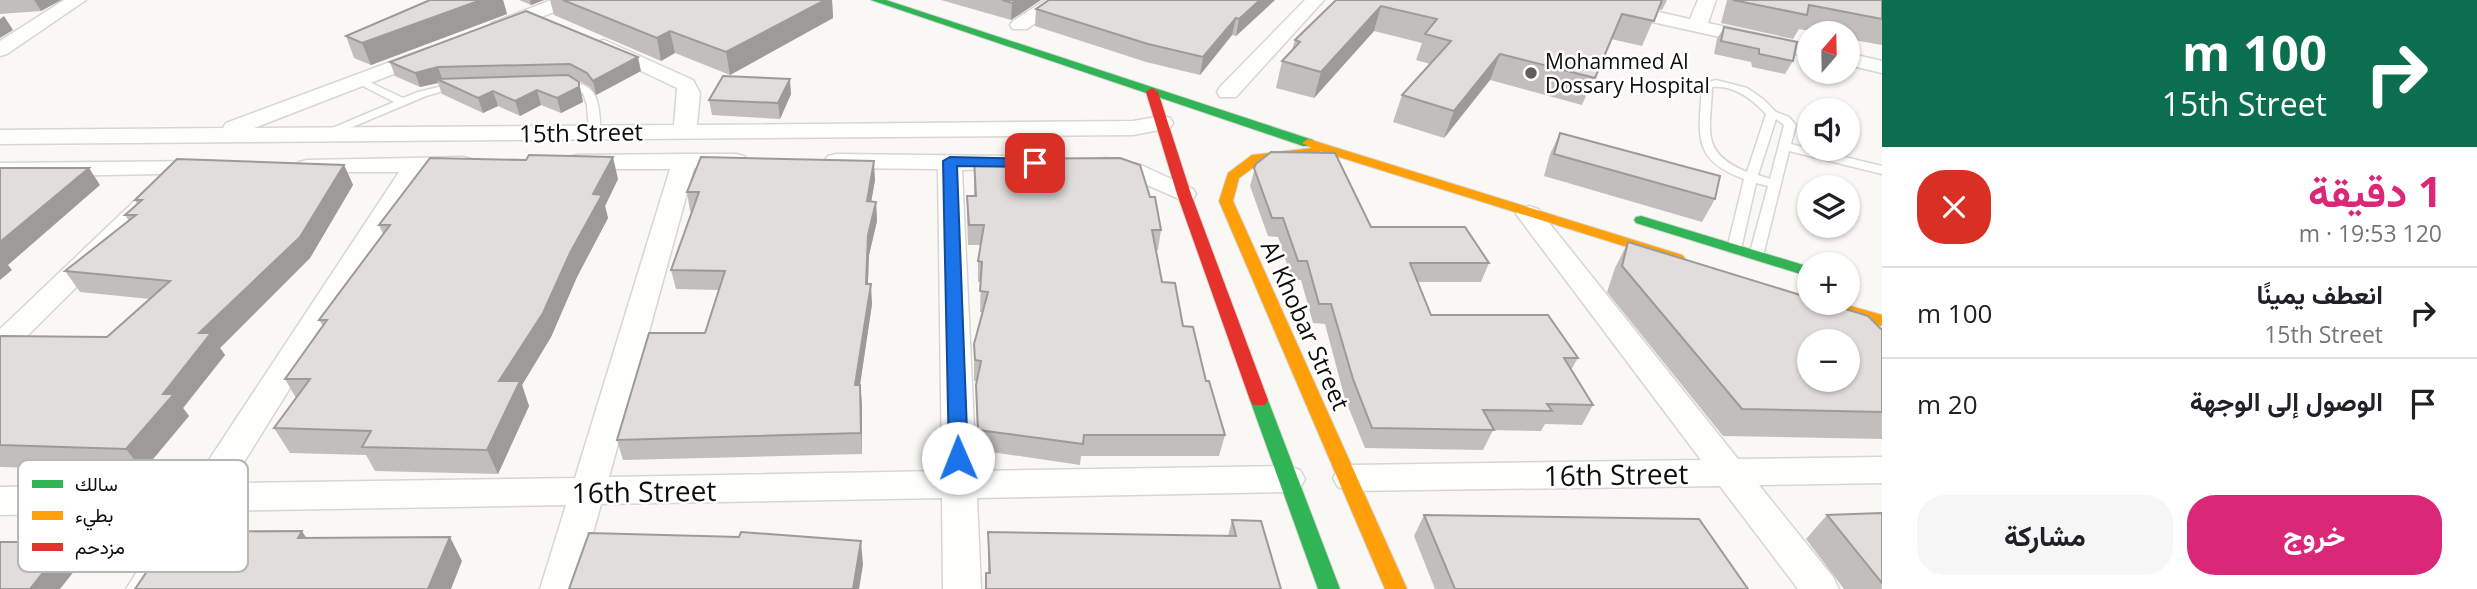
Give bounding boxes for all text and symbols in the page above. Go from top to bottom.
text: 100 m [2182,19,2327,85]
north arrow [1797,21,1860,84]
map controls [1797,21,1860,392]
icon: right [2351,28,2442,119]
place label: Mohammed Al Dossary Hospital [1545,47,1710,99]
marker: Mohammed Al Dossary Hospital [1523,65,1539,81]
text: 15th Street [2162,82,2327,125]
button: sound [1797,98,1860,161]
street label: 15th Street [519,114,643,150]
pin [1005,133,1065,193]
icon: arrive [1016,144,1054,182]
text: 1 دقيقة [2308,162,2442,219]
button: close [1917,170,1991,244]
button: layers [1797,175,1860,238]
text: 120 m · 19:53 [2299,217,2442,249]
street label: Al Khobar Street [1254,235,1358,415]
button: + [1797,252,1860,315]
text: انعطف يمينًا [2256,276,2383,312]
icon: right [2404,294,2442,332]
text: 100 m [1917,295,1992,331]
text: 15th Street [2264,318,2383,350]
button: − [1797,329,1860,392]
text: الوصول إلى الوجهة [2190,383,2383,419]
icon: arrive [2404,385,2442,423]
text: 20 m [1917,386,1978,422]
position arrow [921,421,995,495]
street label: 16th Street [1543,454,1689,494]
legend [18,460,248,572]
text: سالك [75,471,118,497]
street label: 16th Street [571,471,717,511]
button: مشاركة [1917,495,2173,575]
button: خروج [2187,495,2442,575]
text: بطيء [75,502,113,531]
text: مزدحم [75,534,125,560]

